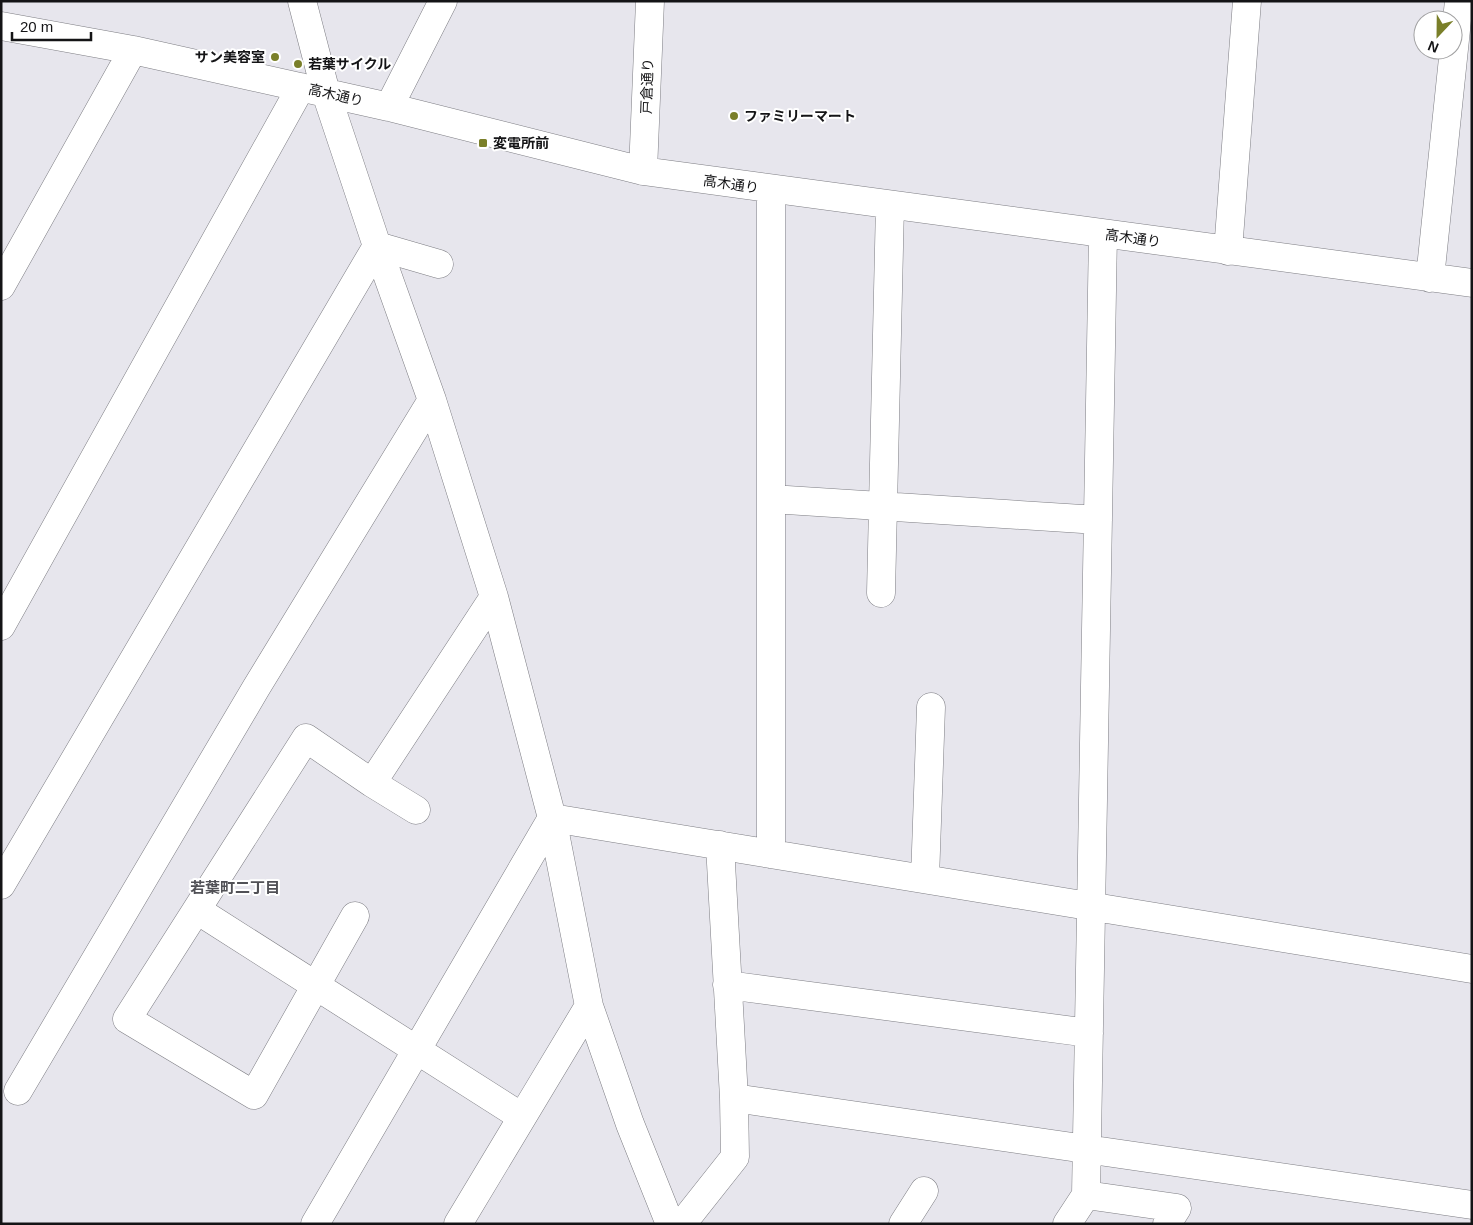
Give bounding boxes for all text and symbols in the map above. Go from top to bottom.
scale bar [12,10,91,42]
north arrow [1413,10,1463,60]
text: 20 m [20,18,53,35]
text: N [1425,38,1441,56]
place label: サン美容室 [195,49,265,65]
marker: サン美容室 [269,51,281,63]
place label: 若葉サイクル [308,56,391,72]
marker: 若葉サイクル [292,58,304,70]
street label: 戸倉通り [638,58,656,114]
street label: 高木通り [307,81,365,109]
place label: ファミリーマート [744,108,856,124]
marker: ファミリーマート [728,110,740,122]
place label: 変電所前 [493,135,549,151]
marker: 変電所前 [477,137,489,149]
street label: 高木通り [702,172,760,196]
street label: 高木通り [1104,226,1162,250]
district label: 若葉町二丁目 [190,879,280,896]

